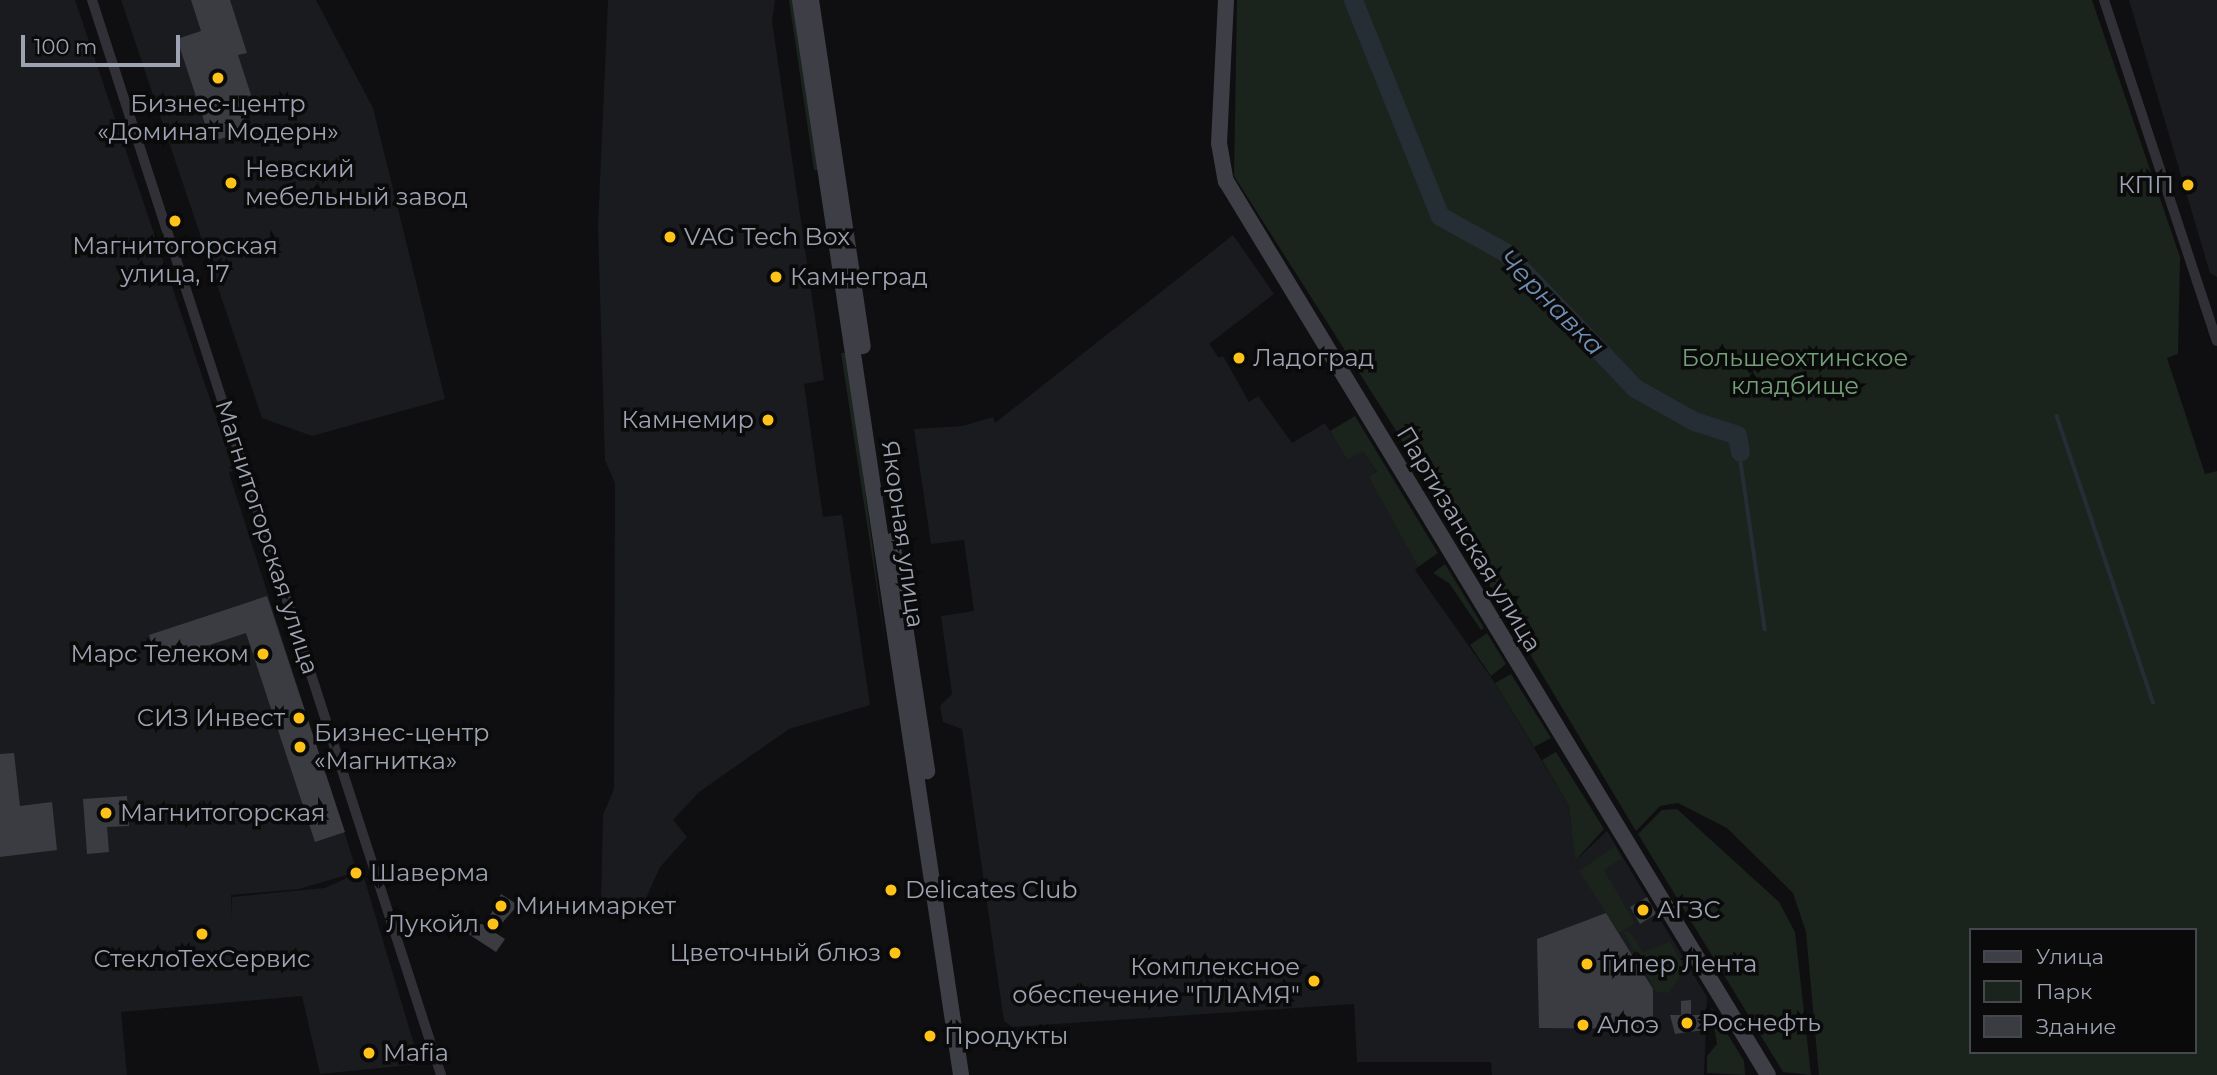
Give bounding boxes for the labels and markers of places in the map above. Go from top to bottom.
marker: Бизнес-центр «Доминат Модерн» [210,70,226,86]
place label: Бизнес-центр «Доминат Модерн» [97,90,339,146]
place label: Невский мебельный завод [245,155,468,211]
place label: КПП [2118,171,2174,199]
marker: Невский мебельный завод [223,175,239,191]
marker: КПП [2180,177,2196,193]
marker: Магнитогорская улица, 17 [167,213,183,229]
place label: VAG Tech Box [684,223,850,251]
marker: VAG Tech Box [662,229,678,245]
place label: Магнитогорская улица, 17 [72,232,278,288]
place label: Камнеград [790,263,928,291]
marker: Камнеград [768,269,784,285]
place label: Ладоград [1253,344,1374,372]
marker: Ладоград [1231,350,1247,366]
place label: Камнемир [622,406,754,434]
marker: Камнемир [760,412,776,428]
place label: Марс Телеком [71,640,249,668]
marker: Марс Телеком [255,646,271,662]
place label: СИЗ Инвест [137,704,285,732]
marker: СИЗ Инвест [291,710,307,726]
place label: Бизнес-центр «Магнитка» [314,719,490,775]
marker: Бизнес-центр «Магнитка» [292,739,308,755]
place label: Магнитогорская [120,799,326,827]
marker: Магнитогорская [98,805,114,821]
place label: Шаверма [370,859,489,887]
marker: Шаверма [348,865,364,881]
place label: Delicates Club [905,876,1078,904]
marker: Delicates Club [883,882,899,898]
place label: Минимаркет [515,892,676,920]
place label: АГЗС [1657,896,1721,924]
marker: Минимаркет [493,898,509,914]
marker: АГЗС [1635,902,1651,918]
place label: Лукойл [386,910,479,938]
marker: Лукойл [485,916,501,932]
marker: СтеклоТехСервис [194,926,210,942]
place label: Цветочный блюз [670,939,881,967]
place label: СтеклоТехСервис [93,945,311,973]
marker: Цветочный блюз [887,945,903,961]
place label: Гипер Лента [1601,950,1757,978]
place label: Комплексное обеспечение "ПЛАМЯ" [1012,953,1300,1009]
marker: Гипер Лента [1579,956,1595,972]
marker: Комплексное обеспечение "ПЛАМЯ" [1306,973,1322,989]
place label: Роснефть [1701,1009,1821,1037]
place label: Алоэ [1597,1011,1659,1039]
marker: Роснефть [1679,1015,1695,1031]
marker: Алоэ [1575,1017,1591,1033]
place label: Продукты [944,1022,1068,1050]
marker: Продукты [922,1028,938,1044]
place label: Mafia [383,1039,449,1067]
marker: Mafia [361,1045,377,1061]

